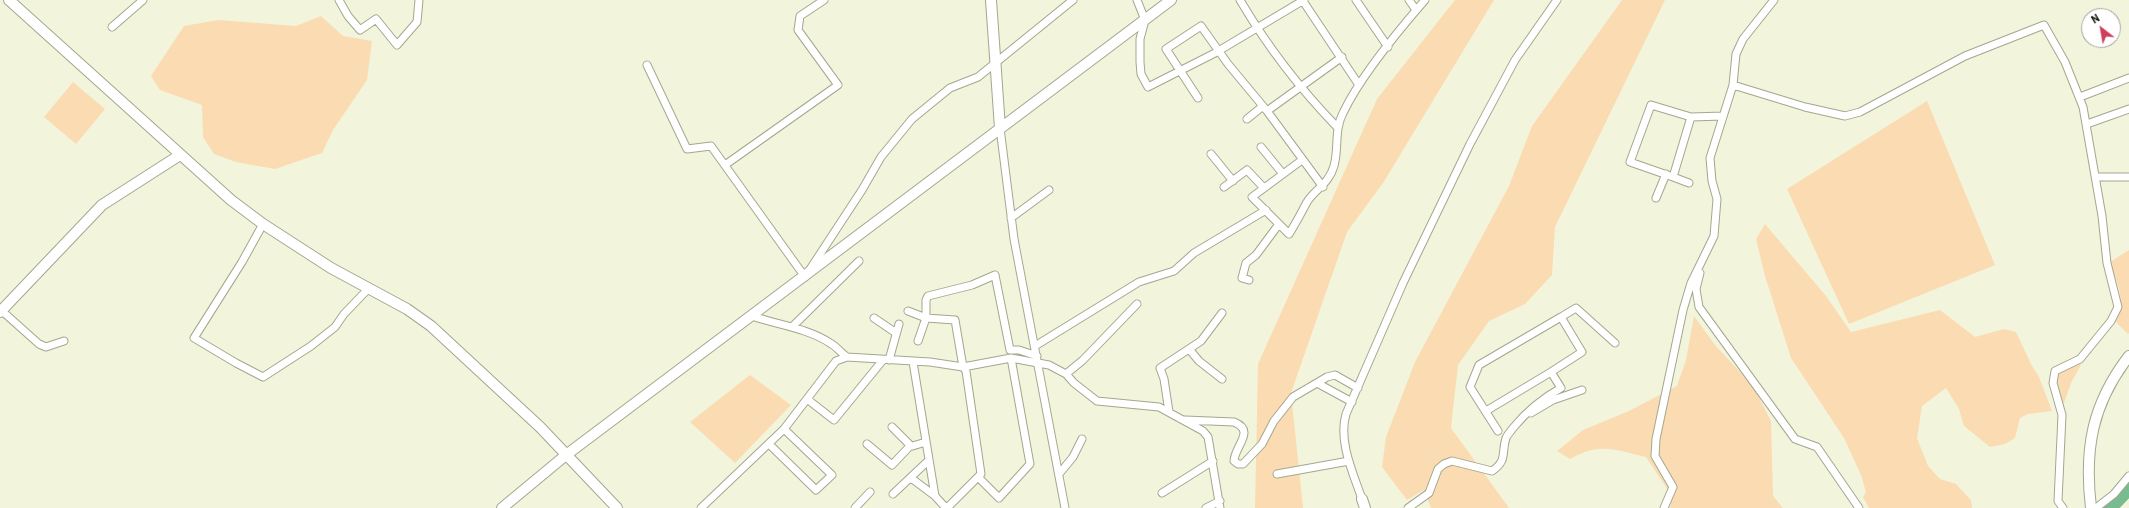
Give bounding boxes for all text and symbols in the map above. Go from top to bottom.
north arrow [2081,8,2121,48]
text: N [2089,11,2102,26]

